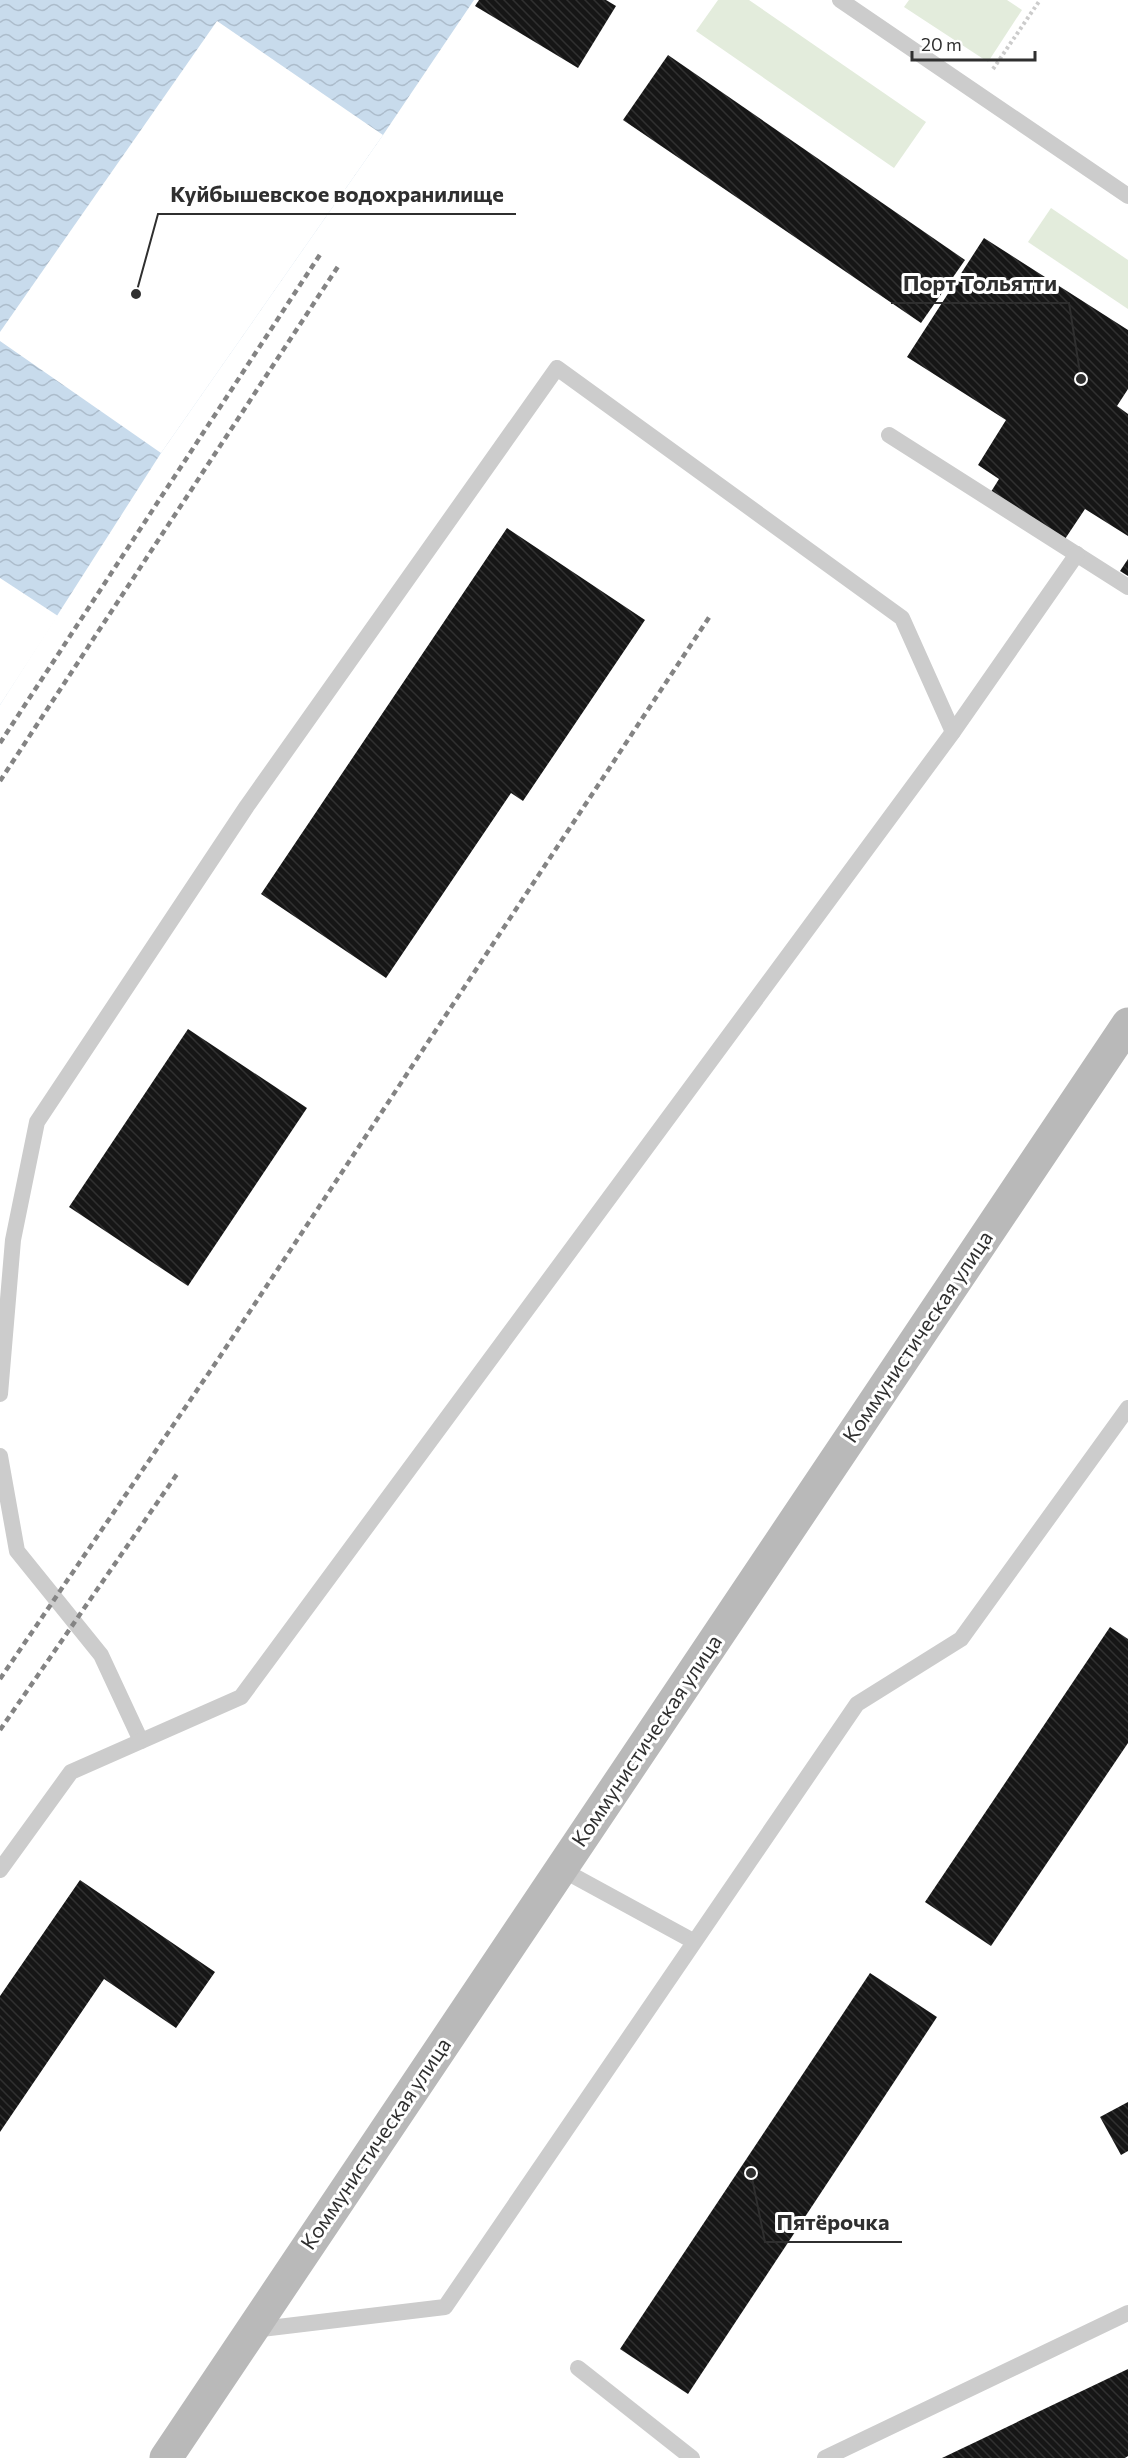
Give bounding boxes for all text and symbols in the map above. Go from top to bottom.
scale bar [912,24,1035,62]
text: 20 m [921,33,962,55]
callout: Куйбышевское водохранилище [158,174,516,214]
text: Куйбышевское водохранилище [170,180,504,207]
callout: Порт Тольятти [891,263,1069,303]
text: Порт Тольятти [903,269,1057,296]
street label: Коммунистическая улица [836,1226,997,1447]
street label: Коммунистическая улица [565,1630,726,1851]
street label: Коммунистическая улица [294,2033,455,2254]
callout: Пятёрочка [765,2202,902,2242]
text: Пятёрочка [777,2208,889,2235]

